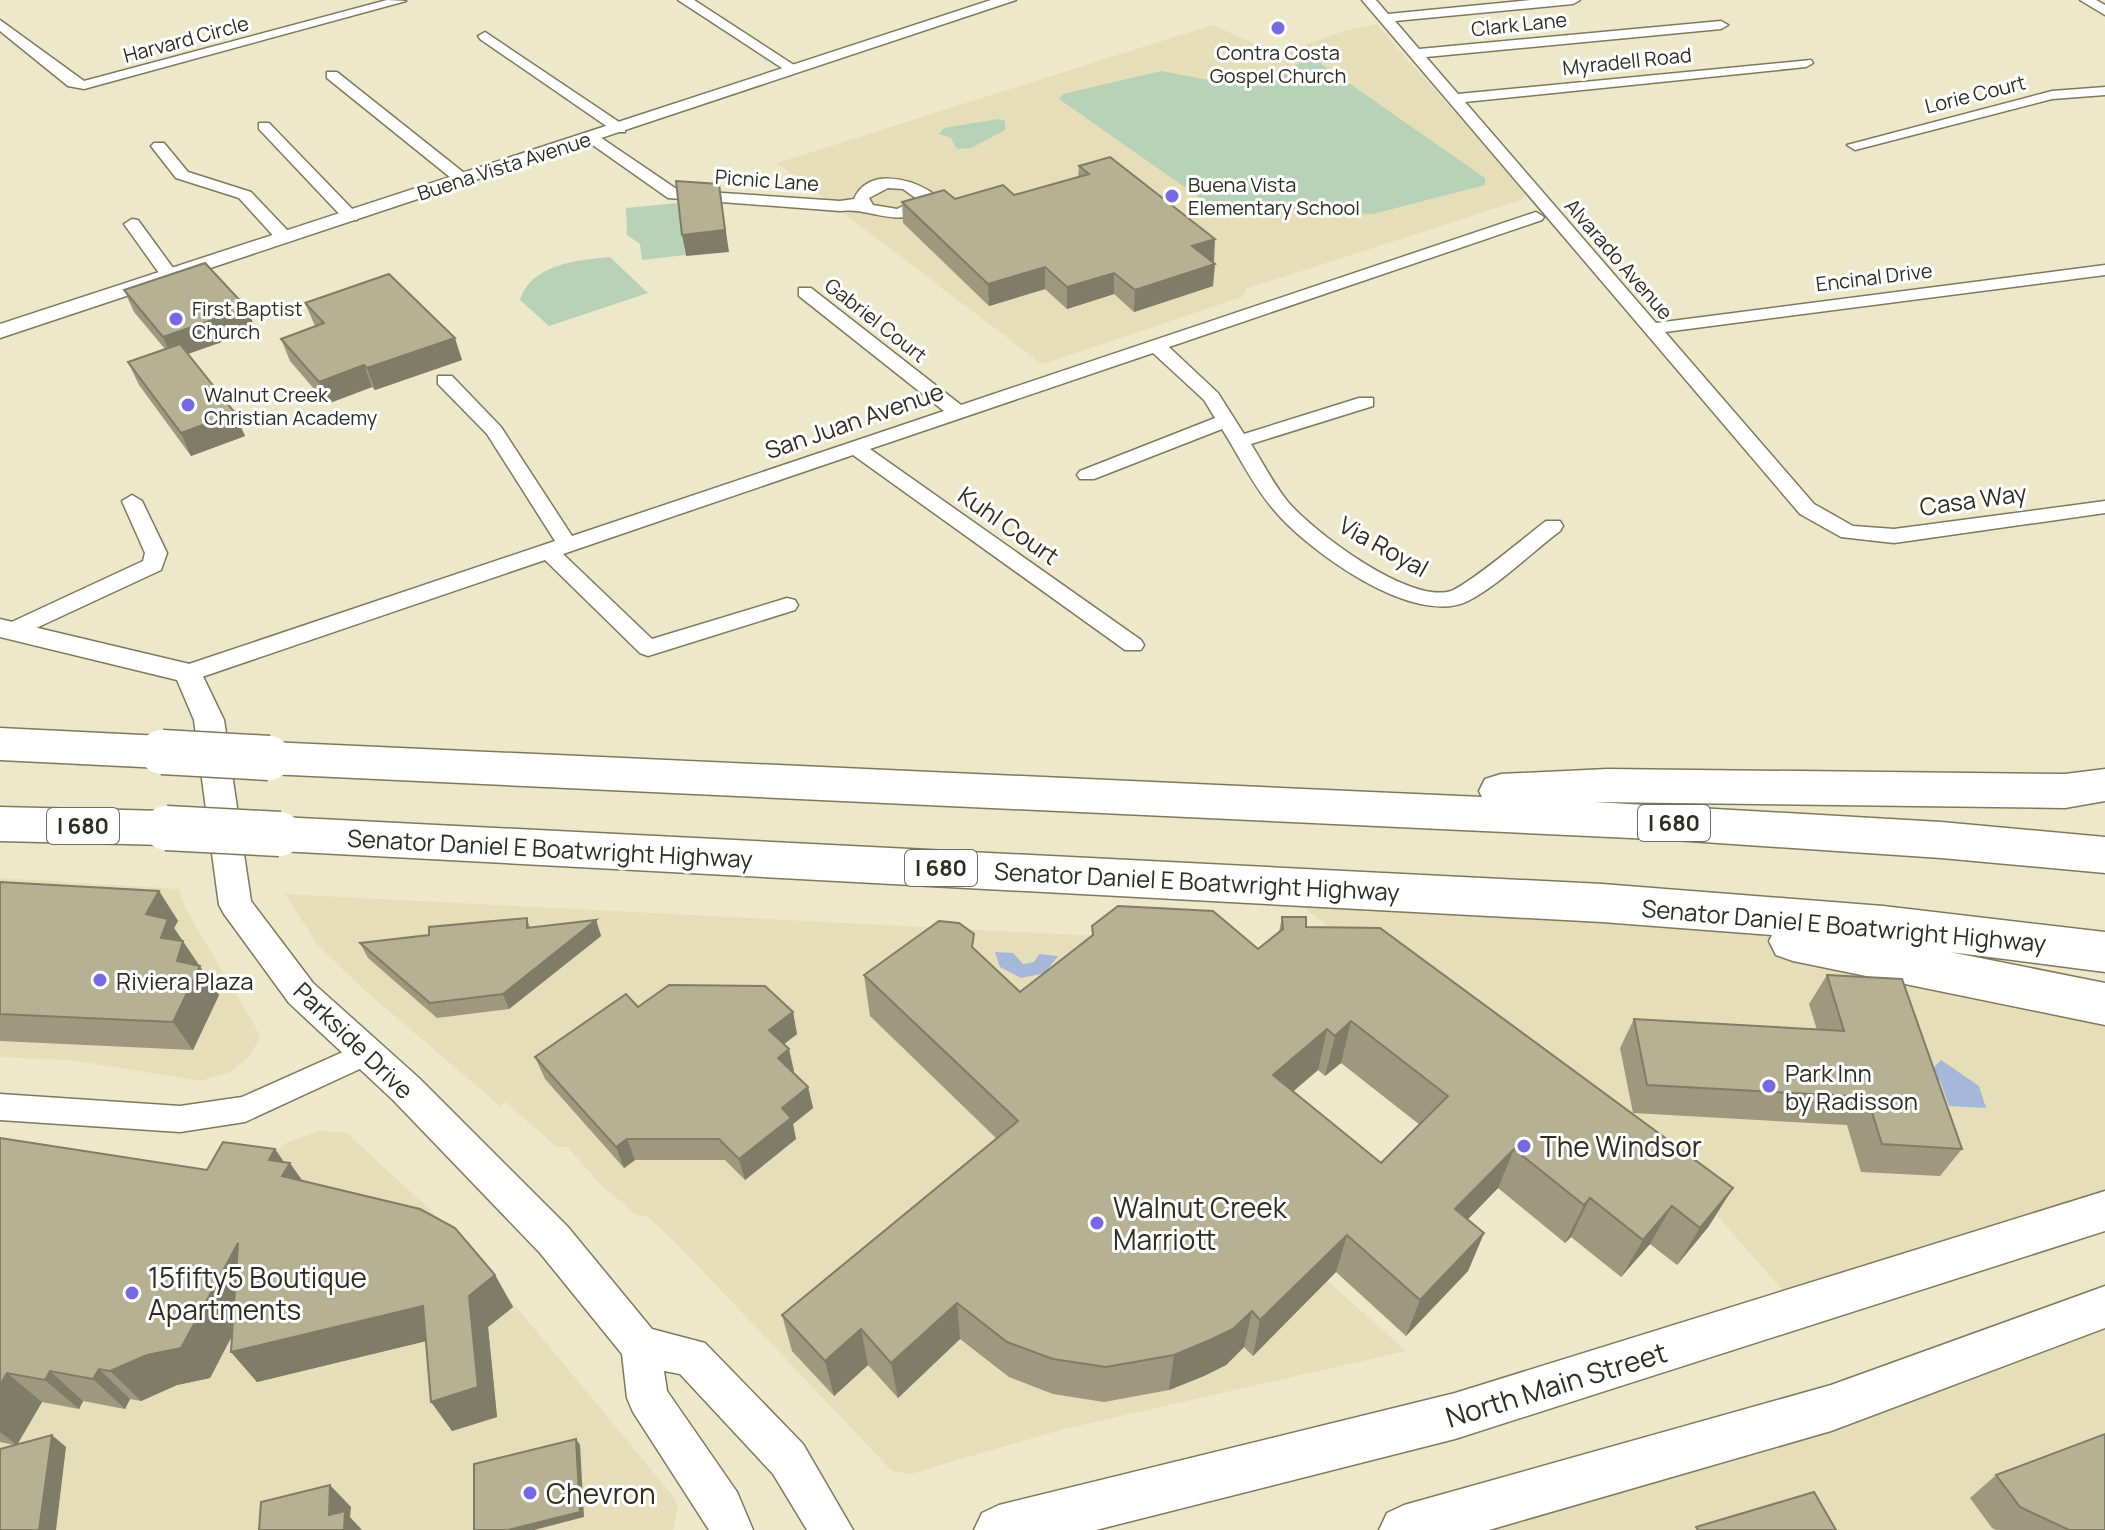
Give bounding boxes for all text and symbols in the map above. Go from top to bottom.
street label: Clark Lane [1470,6,1568,42]
street label: Harvard Circle [120,9,252,69]
marker: Contra Costa Gospel Church [1269,19,1287,37]
place label: Contra Costa Gospel Church [1210,39,1346,89]
street label: Myradell Road [1561,41,1693,81]
street label: Lorie Court [1922,68,2028,120]
street label: Buena Vista Avenue [414,125,594,207]
street label: Picnic Lane [714,163,820,197]
place label: Buena Vista Elementary School [1188,171,1360,221]
marker: Buena Vista Elementary School [1163,187,1181,205]
street label: Alvarado Avenue [1559,193,1679,325]
street label: Encinal Drive [1814,256,1934,298]
street label: Gabriel Court [819,272,933,368]
place label: First Baptist Church [192,295,302,345]
marker: First Baptist Church [167,310,185,328]
street label: San Juan Avenue [760,374,948,466]
place label: Walnut Creek Christian Academy [204,381,378,431]
marker: Walnut Creek Christian Academy [179,396,197,414]
street label: Casa Way [1917,475,2029,523]
street label: Kuhl Court [952,478,1066,572]
street label: Via Royal [1333,508,1435,584]
road number: I 680 [1638,805,1710,841]
road number: I 680 [47,808,119,844]
street label: Senator Daniel E Boatwright Highway [346,821,754,875]
road number: I 680 [905,850,977,886]
street label: Senator Daniel E Boatwright Highway [993,854,1401,908]
street label: Senator Daniel E Boatwright Highway [1640,891,2048,959]
place label: Riviera Plaza [116,964,254,997]
marker: Riviera Plaza [91,971,109,989]
street label: Parkside Drive [287,974,421,1106]
place label: Park Inn by Radisson [1785,1056,1918,1117]
marker: Park Inn by Radisson [1760,1077,1778,1095]
place label: The Windsor [1540,1127,1702,1165]
marker: The Windsor [1515,1137,1533,1155]
place label: Walnut Creek Marriott [1113,1188,1288,1258]
marker: Walnut Creek Marriott [1088,1214,1106,1232]
place label: 15fifty5 Boutique Apartments [148,1258,367,1328]
marker: 15fifty5 Boutique Apartments [123,1284,141,1302]
street label: North Main Street [1441,1332,1671,1436]
place label: Chevron [546,1474,656,1512]
marker: Chevron [521,1484,539,1502]

